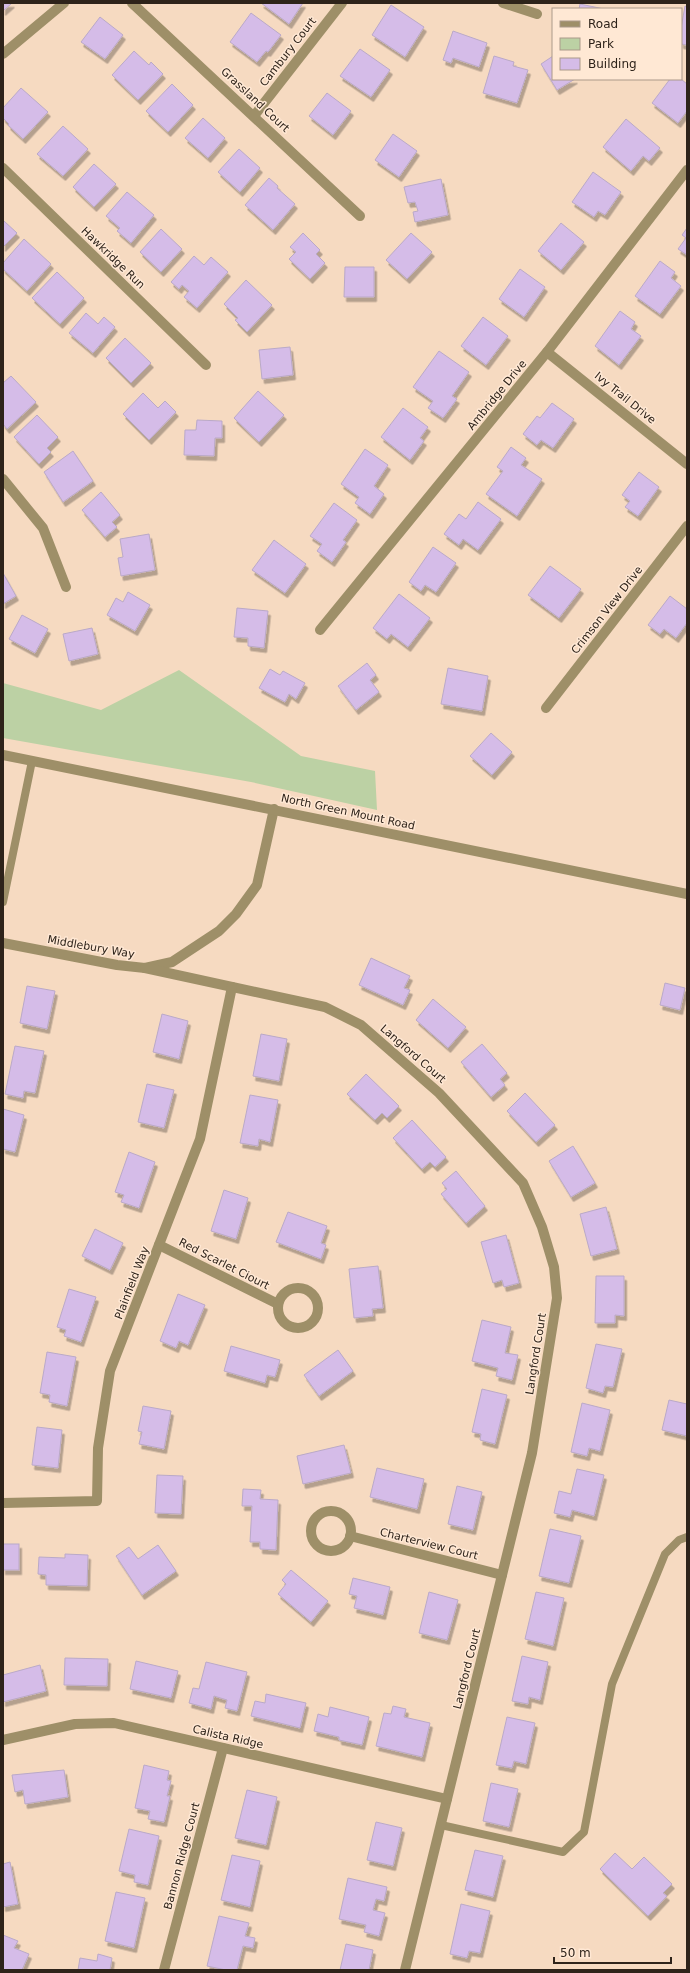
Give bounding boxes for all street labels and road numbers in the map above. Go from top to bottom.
street label: Cambury Court [257,14,319,89]
street label: Grassland Court [218,65,292,135]
street label: Hawkridge Run [79,224,147,292]
street label: Ambridge Drive [465,357,529,433]
street label: Ivy Trail Drive [592,369,658,427]
street label: Crimson View Drive [569,563,645,656]
street label: North Green Mount Road [280,791,416,833]
street label: Middlebury Way [46,933,136,961]
street label: Langford Court [378,1022,449,1086]
street label: Red Scarlet Ciourt [177,1236,272,1293]
street label: Plainfield Way [112,1244,152,1321]
street label: Langford Court [523,1312,549,1396]
street label: Charterview Court [379,1526,480,1563]
street label: Langford Court [451,1627,483,1711]
street label: Calista Ridge [191,1723,265,1752]
street label: Bannon Ridge Court [161,1800,203,1911]

